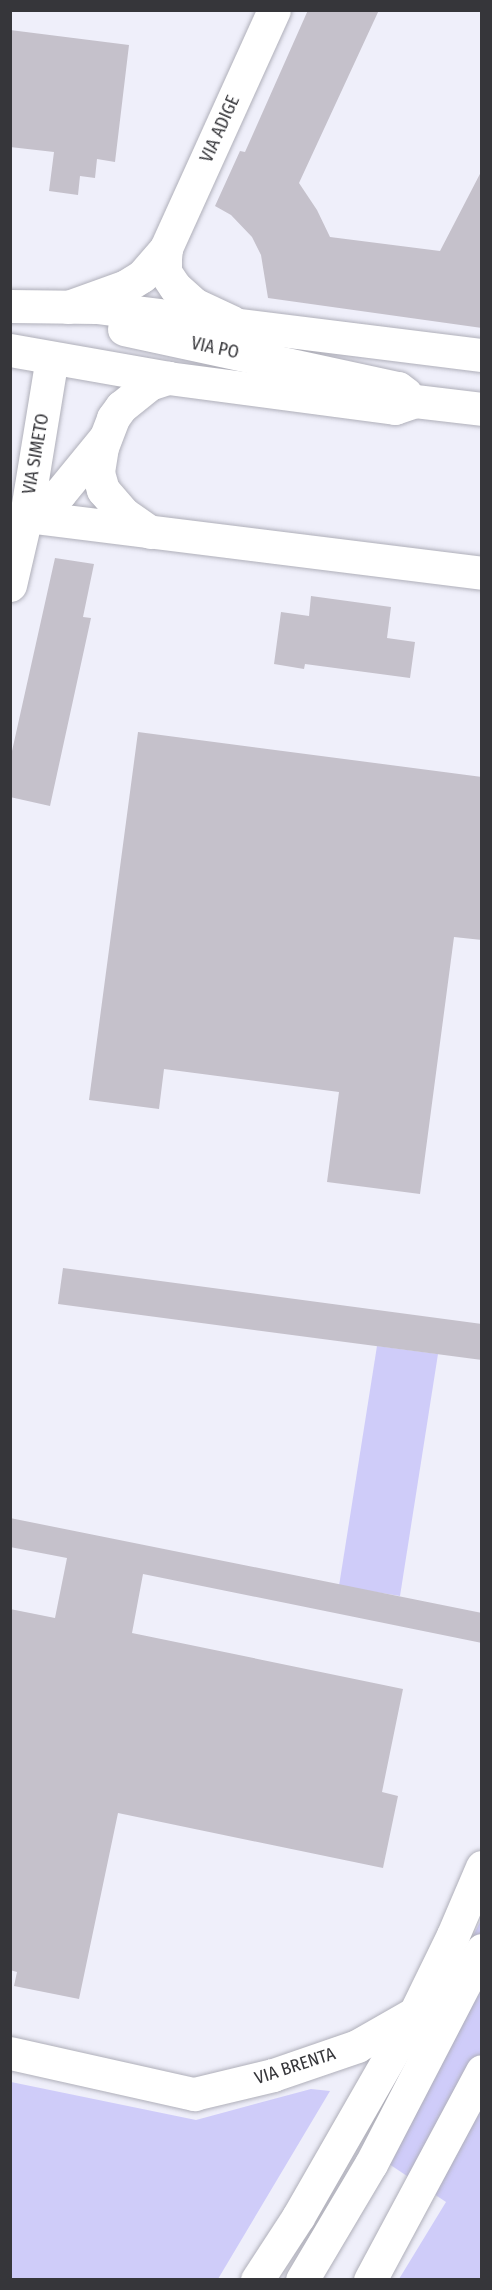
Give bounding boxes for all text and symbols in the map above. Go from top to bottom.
street label: VIA ADIGE [196,92,244,166]
street label: VIA PO [189,332,241,364]
street label: VIA SIMETO [18,412,54,496]
street label: VIA BRENTA [252,2043,338,2089]

